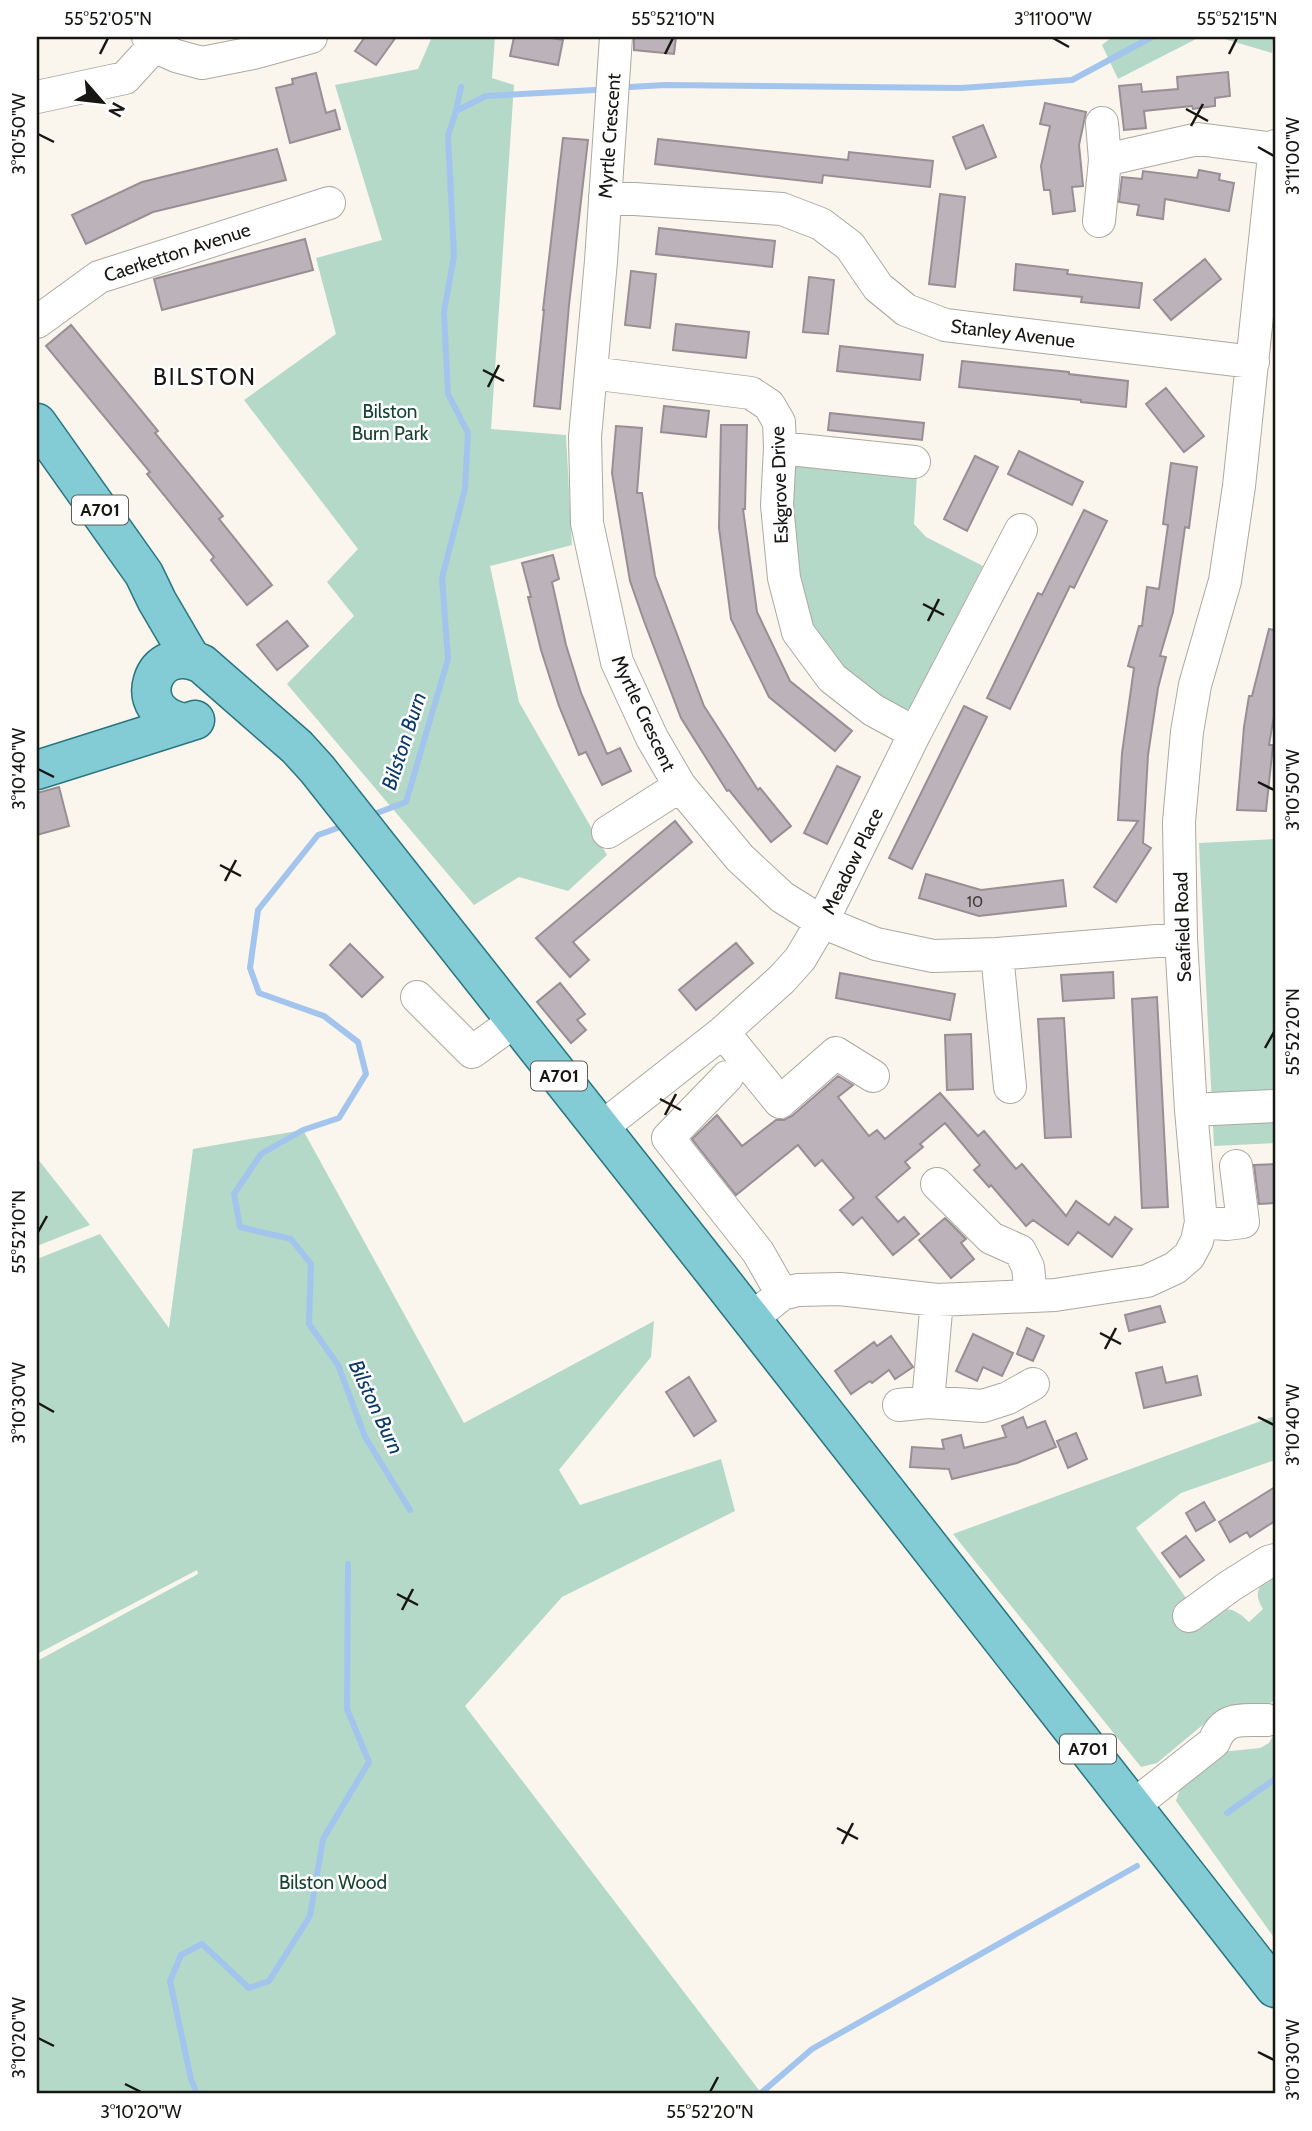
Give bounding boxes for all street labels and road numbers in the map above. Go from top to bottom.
street label: Myrtle Crescent [594,72,625,199]
street label: Caerketton Avenue [101,218,254,287]
street label: Stanley Avenue [949,314,1077,353]
street label: Eskgrove Drive [766,425,793,544]
road number: A701 [72,496,128,524]
street label: Myrtle Crescent [607,652,681,775]
street label: Meadow Place [817,804,888,918]
street label: Seafield Road [1169,871,1196,983]
road number: A701 [531,1062,587,1091]
road number: A701 [1060,1734,1116,1764]

